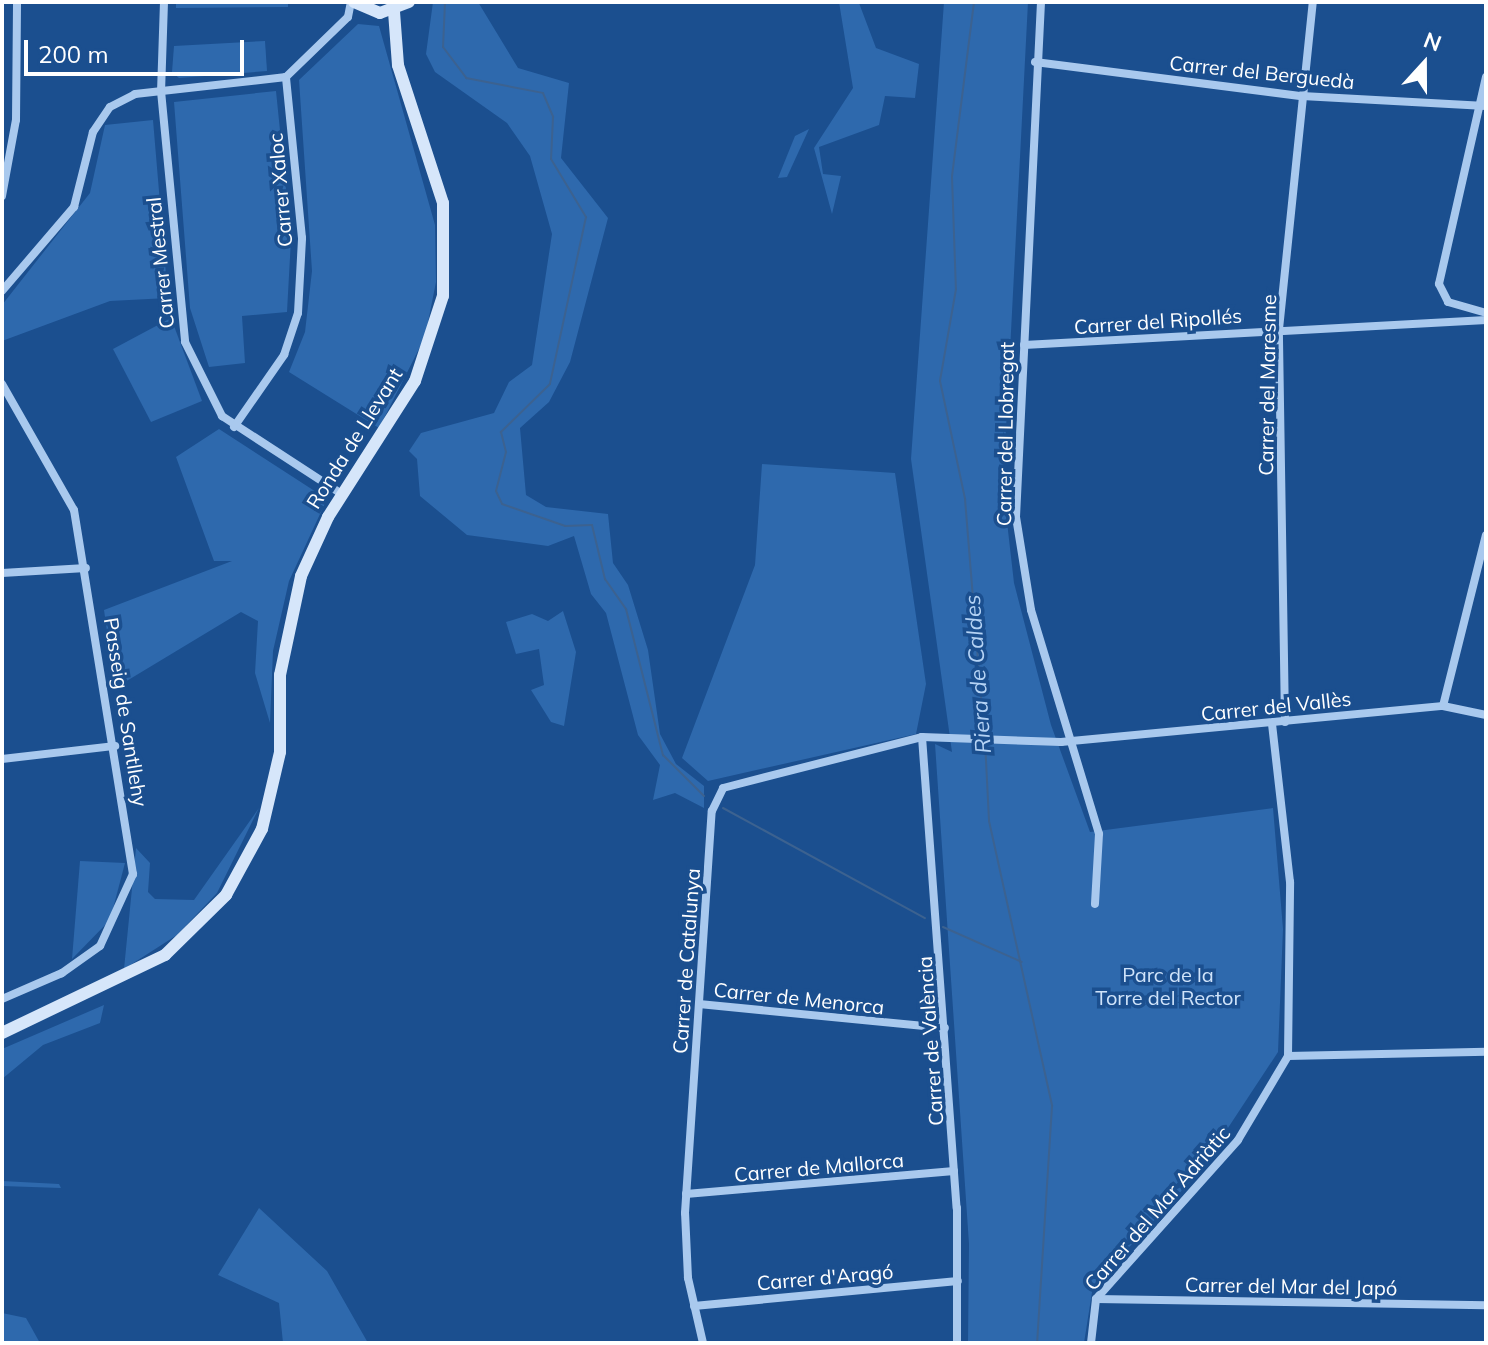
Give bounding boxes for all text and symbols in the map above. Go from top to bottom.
scale bar [28,24,248,74]
north arrow [1384,24,1464,104]
text: N [1420,26,1445,58]
text: 200 m [38,39,109,69]
street label: Carrer del Berguedà [1168,50,1356,94]
street label: Carrer Xaloc [263,132,297,248]
street label: Carrer Mestral [141,196,179,330]
street label: Carrer del Maresme [1253,294,1281,476]
street label: Carrer del Ripollés [1073,303,1243,339]
street label: Carrer del Llobregat [991,342,1019,526]
street label: Ronda de Llevant [301,363,407,513]
water label: Riera de Caldes [959,594,997,754]
street label: Passeig de Santllehy [99,616,153,808]
street label: Carrer del Vallès [1200,686,1352,726]
street label: Carrer de Catalunya [668,867,704,1055]
street label: Carrer de València [912,955,948,1127]
park label: Parc de la Torre del Rector [1095,963,1241,1010]
street label: Carrer de Menorca [713,977,885,1019]
street label: Carrer del Mar Adriàtic [1079,1121,1235,1295]
street label: Carrer de Mallorca [733,1148,905,1186]
street label: Carrer d'Aragó [756,1259,894,1295]
street label: Carrer del Mar del Japó [1185,1272,1397,1300]

